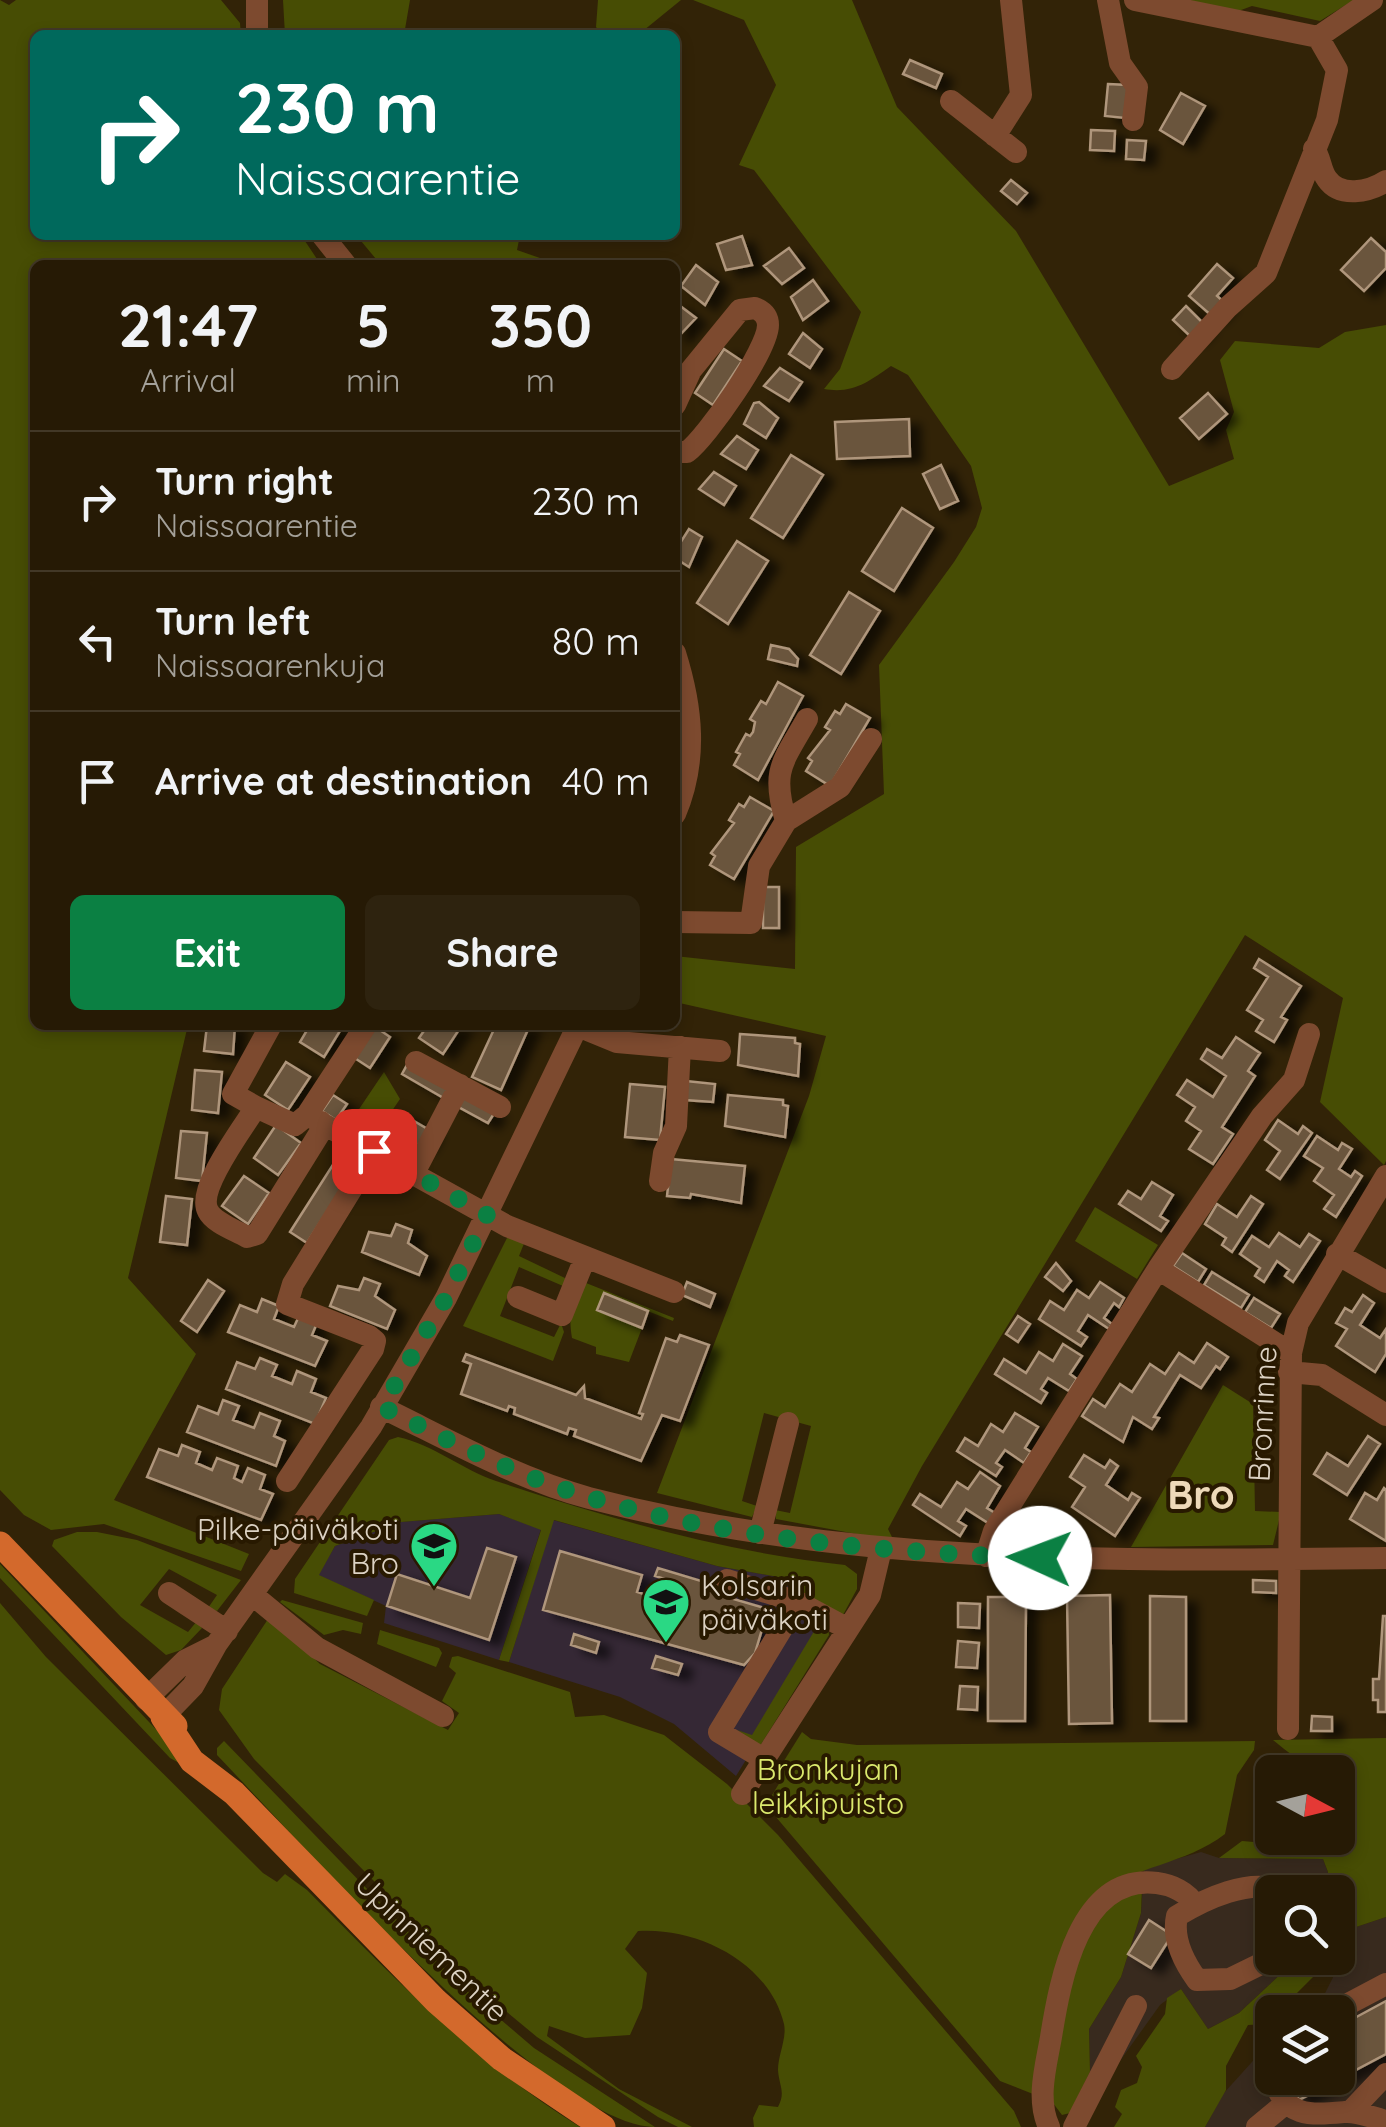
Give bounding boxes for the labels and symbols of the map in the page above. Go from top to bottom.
pin [332,1109,417,1194]
street label: Bronrinne [1239,1345,1285,1483]
district label: Bro [1167,1469,1235,1519]
position arrow [988,1506,1092,1610]
place label: Pilke-päiväkoti Bro [197,1510,399,1582]
school or university icon: Pilke-päiväkoti Bro [408,1520,460,1588]
place label: Kolsarin päiväkoti [701,1566,828,1638]
school or university icon: Kolsarin päiväkoti [640,1576,692,1644]
park label: Bronkujan leikkipuisto [752,1750,904,1822]
north arrow [1255,1755,1355,1855]
street label: Upinniementie [347,1864,517,2030]

